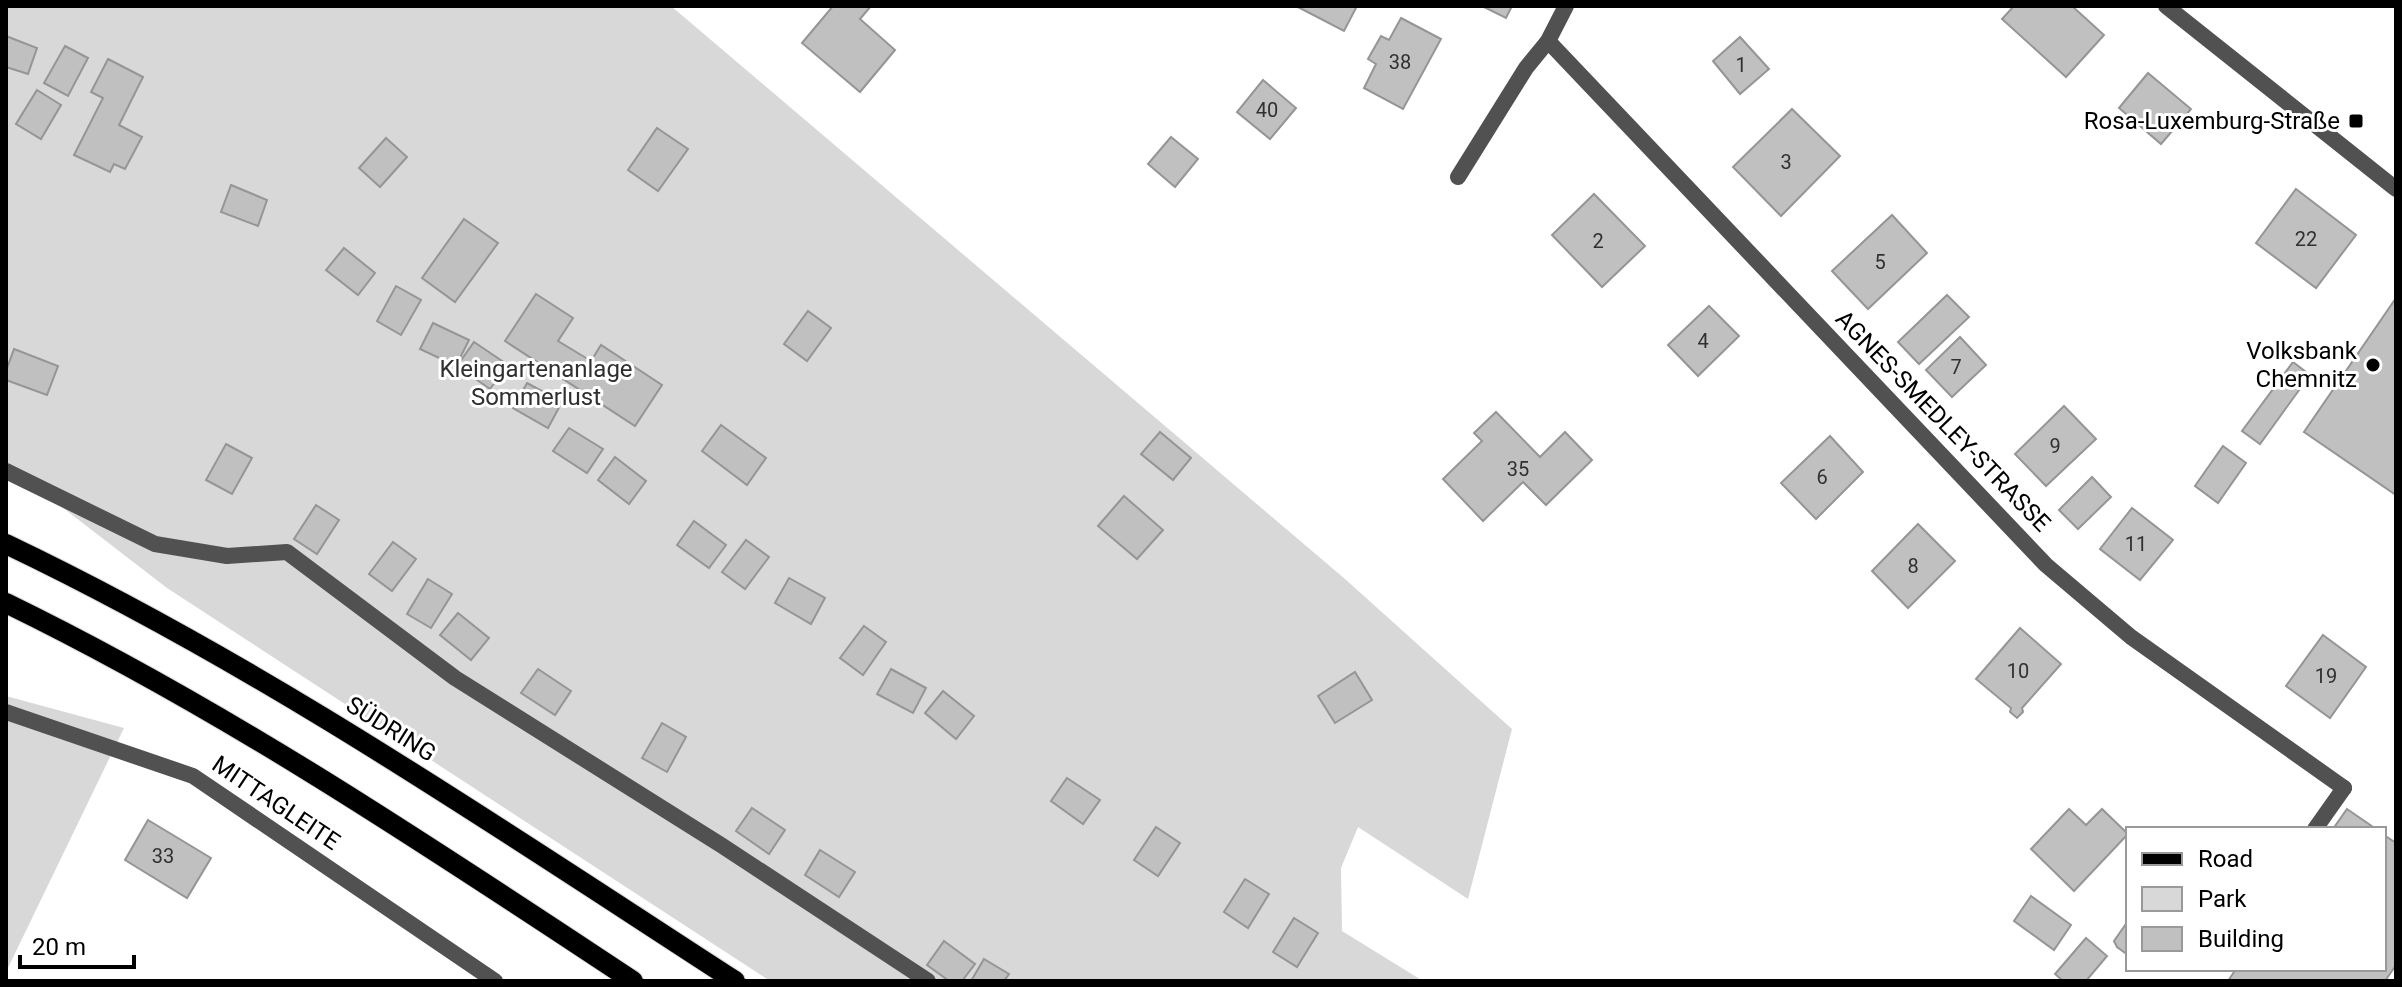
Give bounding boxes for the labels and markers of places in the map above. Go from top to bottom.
place label: Rosa-Luxemburg-Straße [2084,107,2340,135]
marker: Rosa-Luxemburg-Straße [2347,112,2365,130]
place label: Volksbank Chemnitz [2246,337,2358,393]
marker: Volksbank Chemnitz [2364,356,2382,374]

